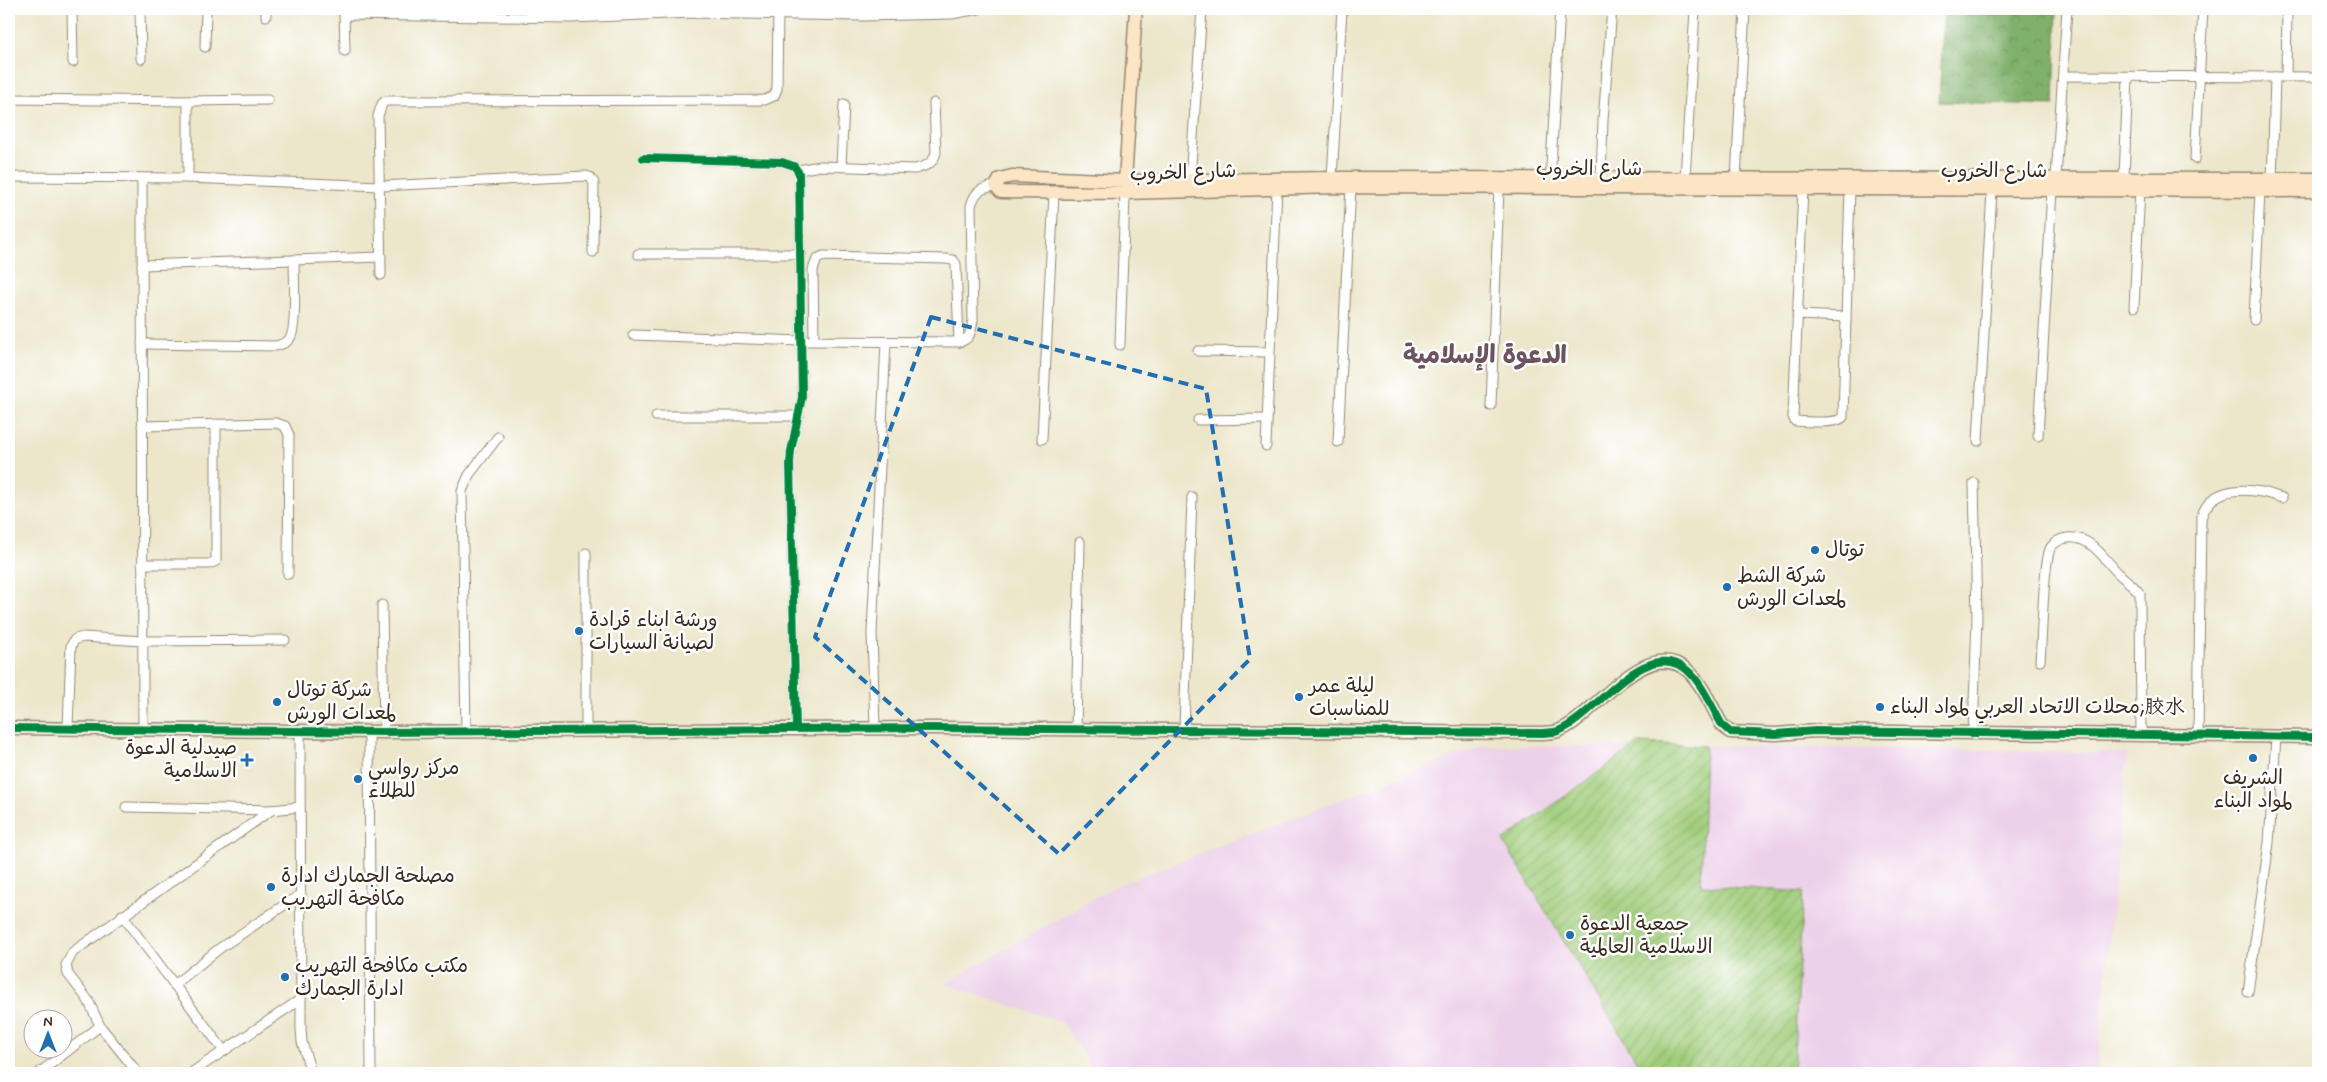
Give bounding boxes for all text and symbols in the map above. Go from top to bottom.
street label: شارع الخروب [1536,156,1642,183]
street label: شارع الخروب [1129,158,1237,188]
street label: شارع الخروب [1941,158,2047,185]
district label: الدعوة الإسلامية [1403,340,1567,373]
place label: توتال [1825,537,1864,564]
marker: توتال [1809,544,1821,556]
place label: شركة الشط لمعدات الورش [1737,563,1846,613]
marker: شركة الشط لمعدات الورش [1721,581,1733,593]
place label: ورشة ابناء قرادة لصيانة السيارات [589,607,717,657]
marker: ورشة ابناء قرادة لصيانة السيارات [573,625,585,637]
place label: ليلة عمر للمناسبات [1307,673,1389,723]
place label: شركة توتال لمعدات الورش [287,677,396,727]
marker: ليلة عمر للمناسبات [1293,691,1305,703]
place label: محلات الاتحاد العربي لمواد البناء;胶水 [1890,694,2184,724]
marker: شركة توتال لمعدات الورش [271,696,283,708]
marker: محلات الاتحاد العربي لمواد البناء;胶水 [1874,701,1886,713]
place label: صيدلية الدعوة الاسلامية [125,735,237,785]
marker: الشريف لمواد البناء [2247,752,2259,764]
marker: صيدلية الدعوة الاسلامية [241,754,253,766]
place label: مركز رواسي للطلاء [368,755,459,805]
place label: الشريف لمواد البناء [2213,765,2293,815]
marker: مركز رواسي للطلاء [352,773,364,785]
place label: مصلحة الجمارك ادارة مكافحة التهريب [281,863,455,913]
marker: مصلحة الجمارك ادارة مكافحة التهريب [265,881,277,893]
place label: جمعية الدعوة الاسلامية العالمية [1580,911,1713,961]
marker: جمعية الدعوة الاسلامية العالمية [1564,929,1576,941]
place label: مكتب مكافحة التهريب ادارة الجمارك [295,953,468,1003]
marker: مكتب مكافحة التهريب ادارة الجمارك [279,971,291,983]
north arrow [22,1010,72,1060]
text: N [43,1013,53,1031]

